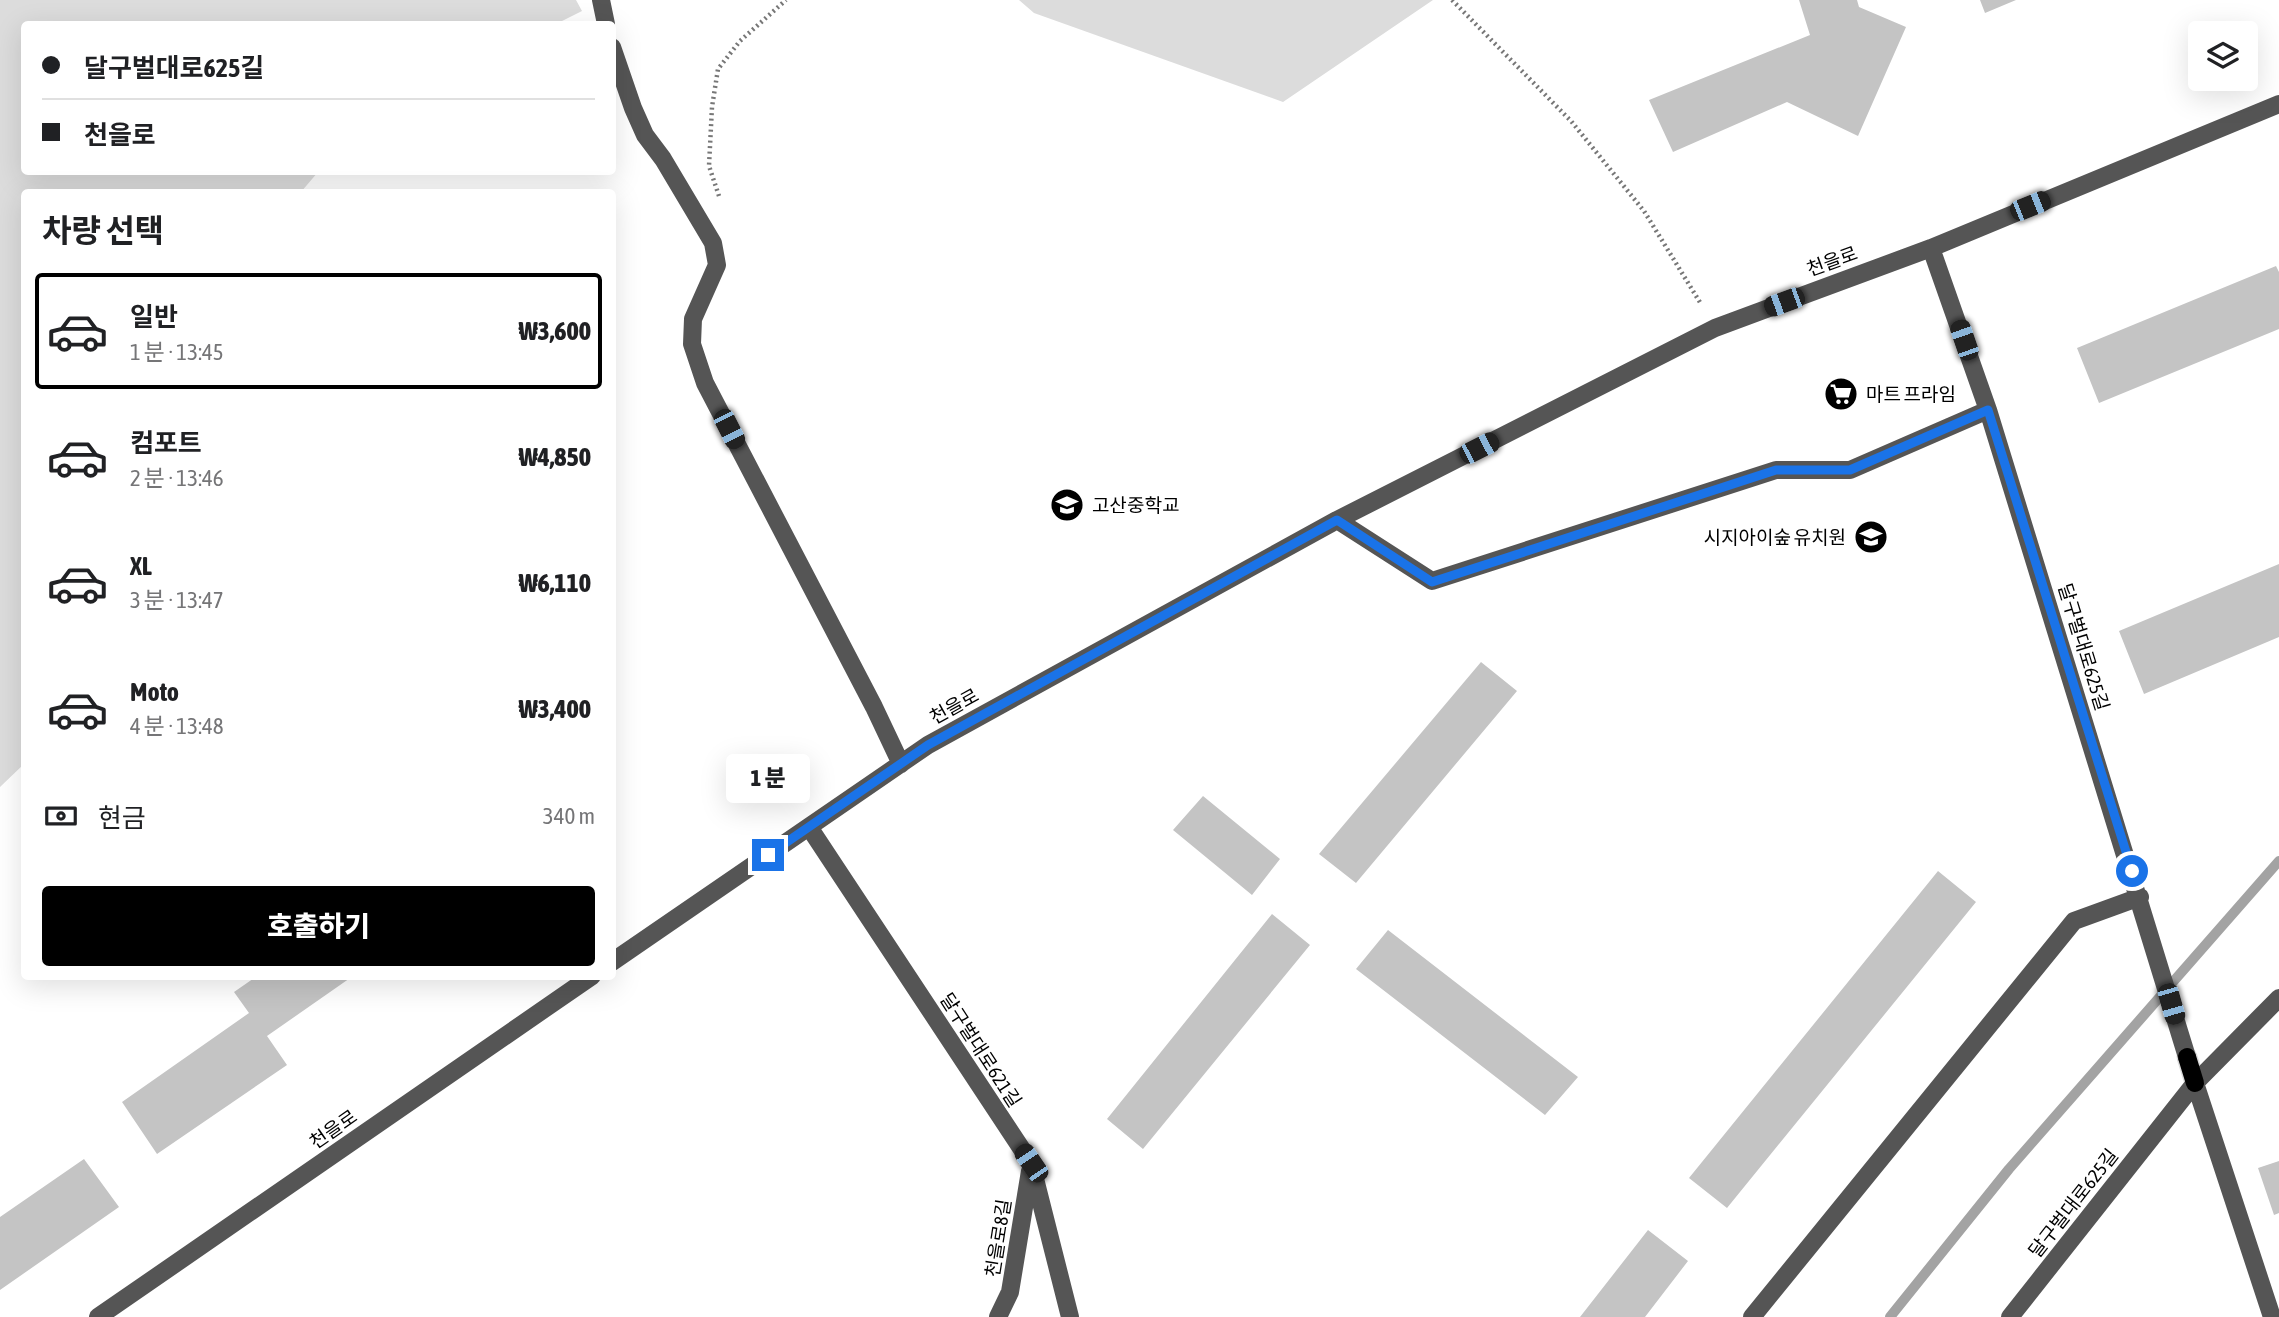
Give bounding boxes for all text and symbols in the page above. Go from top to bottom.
map controls [2188,21,2258,91]
button: layers [2188,21,2258,91]
text: 달구벌대로625길 [84,53,264,83]
text: 천을로 [84,120,156,150]
car [2007,188,2054,224]
text: 차량 선택 [42,212,164,249]
street label: 천을로 [1804,242,1860,280]
car [1761,285,1808,319]
icon: car [46,300,109,363]
text: 일반 [130,302,178,332]
text: ₩3,600 [519,316,591,346]
car [1948,317,1981,363]
text: 1 분 · 13:45 [130,339,224,365]
supermarket icon: 마트 프라임 [1822,375,1860,413]
place label: 마트 프라임 [1866,383,1956,405]
car [711,406,748,452]
icon: car [46,426,109,489]
text: 컴포트 [130,428,202,458]
car [1456,429,1503,467]
text: ₩4,850 [519,442,591,472]
text: 2 분 · 13:46 [130,465,224,491]
school or university icon: 고산중학교 [1048,486,1086,524]
place label: 고산중학교 [1092,494,1179,516]
school or university icon: 시지아이숲 유치원 [1852,518,1890,556]
place label: 시지아이숲 유치원 [1704,526,1846,548]
text: XL [130,551,152,581]
icon: car [46,552,109,615]
text: ₩6,110 [519,568,591,598]
street label: 달구벌대로625길 [2054,581,2114,713]
text: 3 분 · 13:47 [130,587,224,613]
text: Moto [130,677,179,707]
icon: car [46,678,109,741]
street label: 천을로 [926,684,982,728]
text: ₩3,400 [519,694,591,724]
text: 4 분 · 13:48 [130,713,224,739]
callout: 1 분 [726,754,810,802]
text: 1 분 [750,765,786,791]
icon: cash [42,797,80,835]
text: 현금 [98,803,146,833]
text: 340 m [543,803,595,829]
route end [752,839,784,871]
route start [2116,855,2148,887]
button: 호출하기 [42,886,595,966]
car [2156,981,2187,1027]
street label: 달구벌대로621길 [936,989,1026,1111]
street label: 천을로 [305,1105,361,1153]
car [1011,1140,1052,1186]
street label: 달구벌대로625길 [2024,1144,2122,1262]
street label: 천을로8길 [981,1197,1015,1279]

